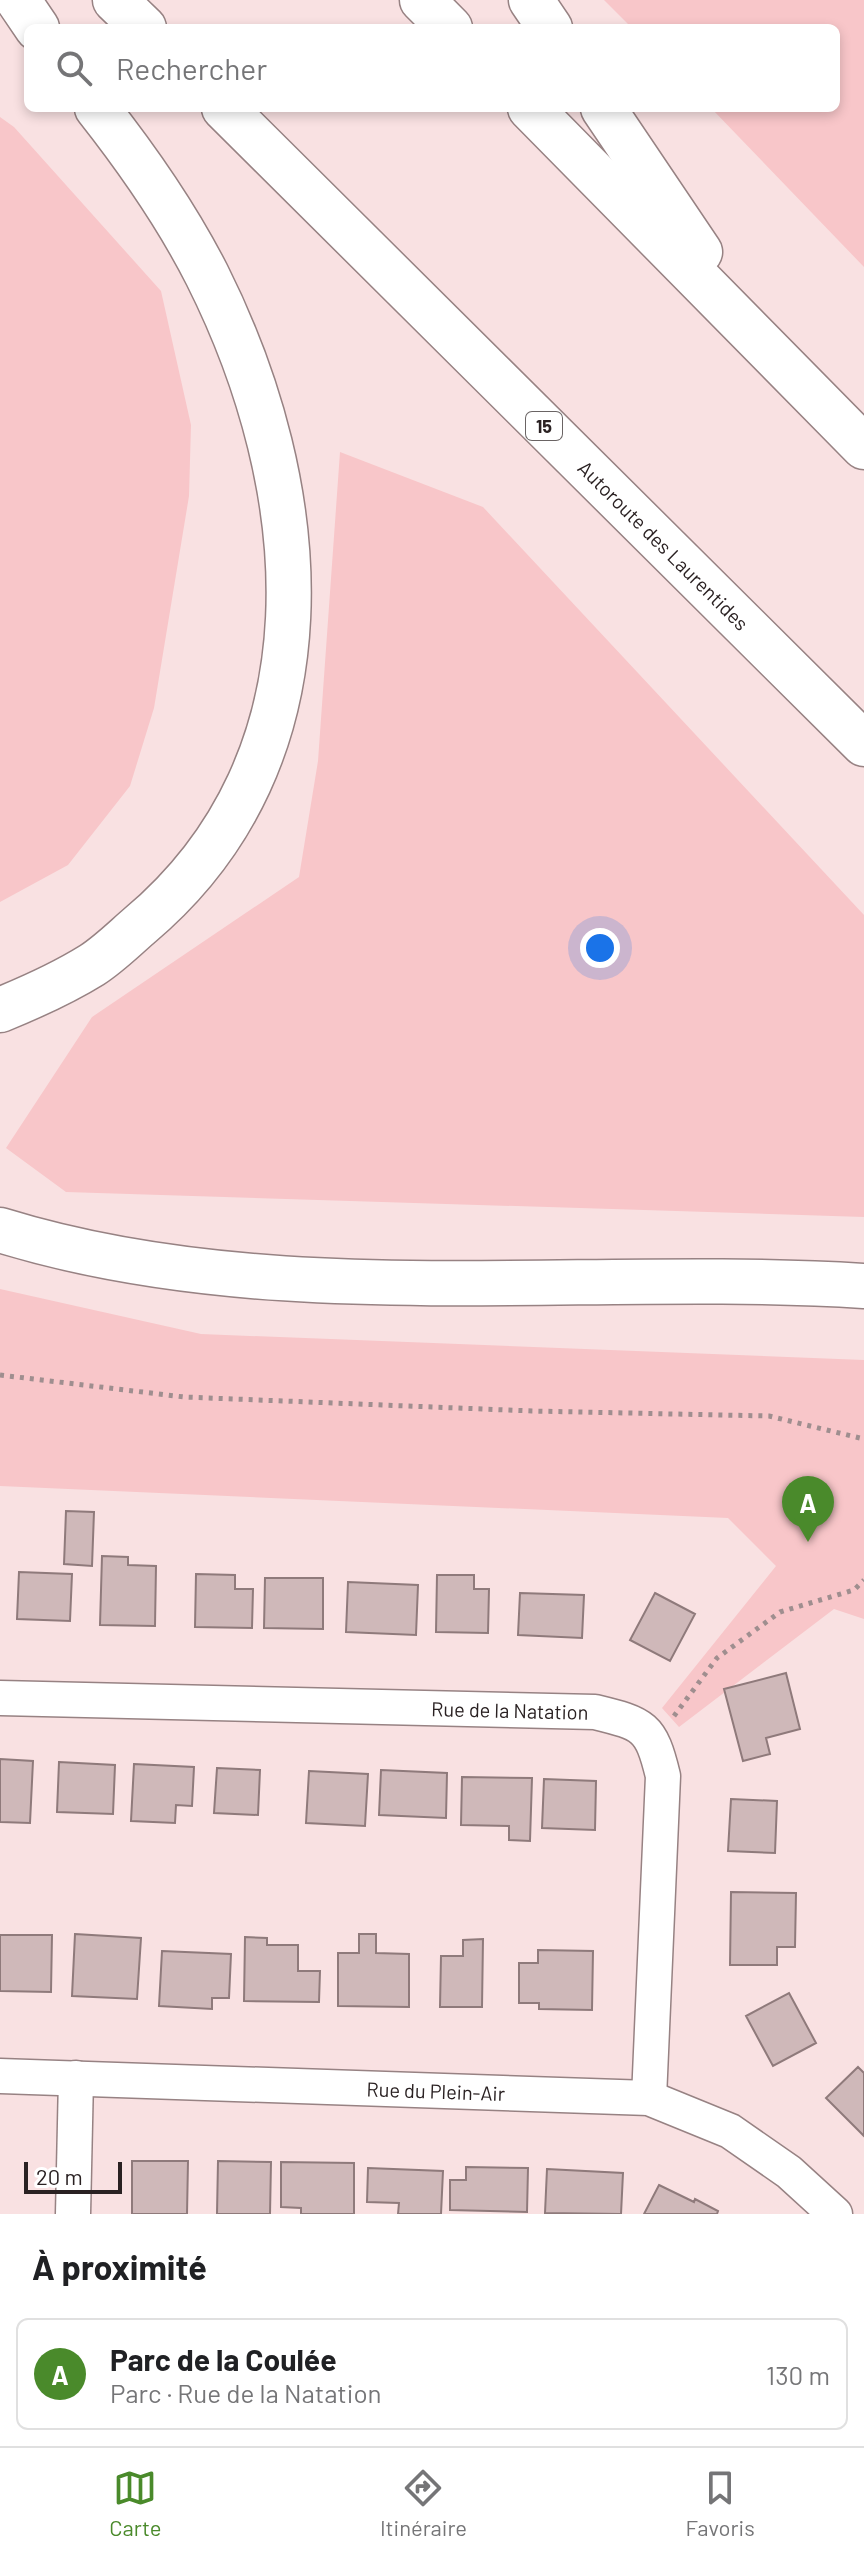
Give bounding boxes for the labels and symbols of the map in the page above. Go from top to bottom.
road number: 15 [526,412,562,440]
street label: Autoroute des Laurentides [574,455,754,635]
your location [580,928,620,968]
pin: A [782,1476,834,1542]
street label: Rue de la Natation [431,1696,589,1724]
street label: Rue du Plein-Air [366,2076,505,2105]
scale bar [24,2158,122,2194]

